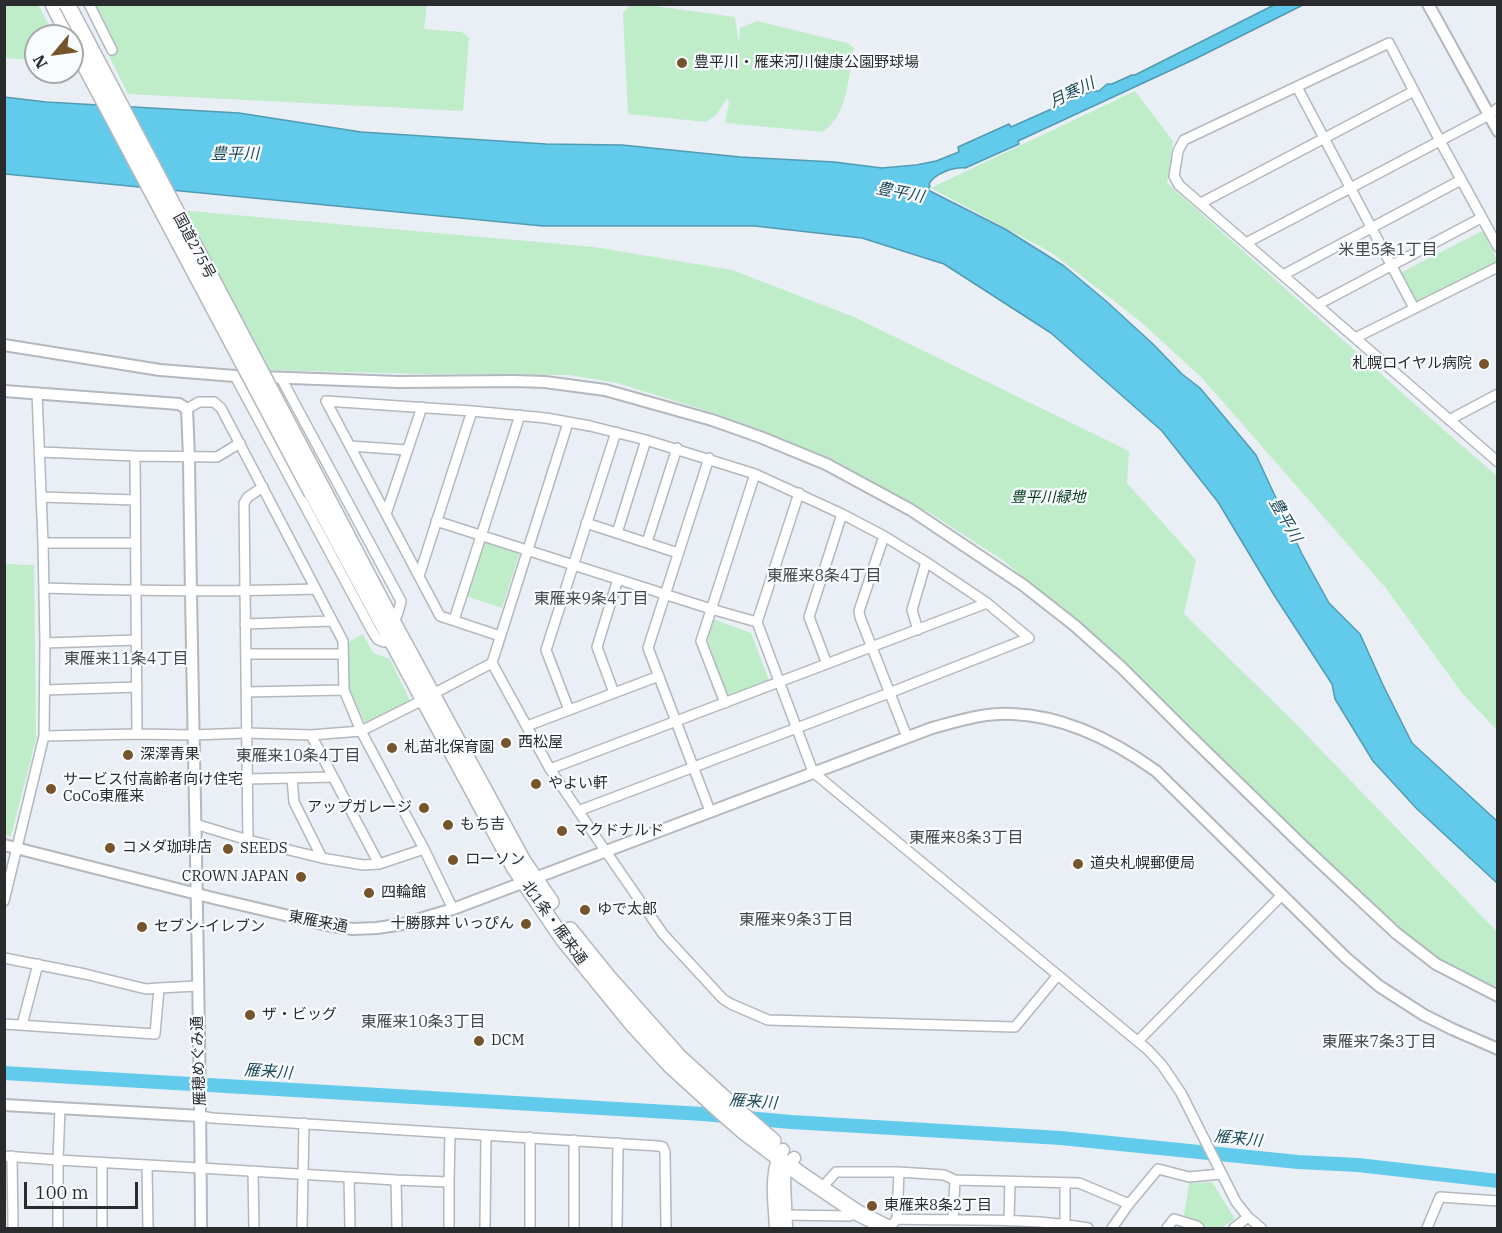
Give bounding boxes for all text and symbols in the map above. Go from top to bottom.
north arrow [24,24,84,84]
text: N [28,51,52,72]
place label: 豊平川・雁来河川健康公園野球場 [694,54,919,72]
marker: 豊平川・雁来河川健康公園野球場 [675,56,689,70]
water label: 月寒川 [1046,74,1098,112]
water label: 豊平川 [211,144,259,164]
water label: 豊平川 [875,179,925,207]
street label: 国道275号 [169,210,219,282]
district label: 米里5条1丁目 [1338,240,1438,260]
place label: 札幌ロイヤル病院 [1352,355,1472,373]
marker: 札幌ロイヤル病院 [1477,357,1491,371]
park label: 豊平川緑地 [1011,489,1085,507]
water label: 豊平川 [1265,494,1305,546]
district label: 東雁来8条4丁目 [766,566,882,586]
district label: 東雁来9条4丁目 [533,589,649,609]
district label: 東雁来11条4丁目 [64,649,188,669]
place label: 西松屋 [518,734,563,752]
marker: 西松屋 [499,736,513,750]
place label: 札苗北保育園 [404,739,494,757]
marker: 札苗北保育園 [385,741,399,755]
place label: 深澤青果 [140,746,200,764]
district label: 東雁来10条4丁目 [236,746,360,766]
marker: 深澤青果 [121,748,135,762]
place label: サービス付高齢者向け住宅 CoCo東雁来 [63,771,243,806]
place label: やよい軒 [548,775,608,793]
marker: やよい軒 [529,777,543,791]
marker: サービス付高齢者向け住宅 CoCo東雁来 [44,782,58,796]
place label: アップガレージ [307,799,412,817]
marker: アップガレージ [417,801,431,815]
place label: もち吉 [460,816,505,834]
marker: もち吉 [441,818,455,832]
place label: マクドナルド [574,822,664,840]
marker: マクドナルド [555,824,569,838]
district label: 東雁来8条3丁目 [908,828,1024,848]
place label: コメダ珈琲店 [122,839,212,857]
place label: SEEDS [240,840,287,858]
marker: コメダ珈琲店 [103,841,117,855]
marker: SEEDS [221,842,235,856]
place label: ローソン [465,851,525,869]
marker: ローソン [446,853,460,867]
place label: 道央札幌郵便局 [1090,855,1195,873]
marker: 道央札幌郵便局 [1071,857,1085,871]
place label: CROWN JAPAN [182,868,289,886]
marker: CROWN JAPAN [294,870,308,884]
street label: 北1条・雁来通 [518,878,590,968]
place label: 四輪館 [381,884,426,902]
marker: 四輪館 [362,886,376,900]
place label: ゆで太郎 [597,901,657,919]
marker: ゆで太郎 [578,903,592,917]
street label: 東雁来通 [287,907,349,937]
district label: 東雁来9条3丁目 [738,910,854,930]
place label: 十勝豚丼 いっぴん [391,915,514,933]
marker: 十勝豚丼 いっぴん [519,917,533,931]
place label: セブン-イレブン [154,918,265,936]
marker: セブン-イレブン [135,920,149,934]
place label: ザ・ビッグ [262,1006,337,1024]
marker: ザ・ビッグ [243,1008,257,1022]
district label: 東雁来10条3丁目 [361,1012,485,1032]
street label: 雁穂めぐみ通 [188,1016,210,1106]
place label: DCM [491,1032,525,1050]
district label: 東雁来7条3丁目 [1321,1032,1437,1052]
marker: DCM [472,1034,486,1048]
water label: 雁来川 [243,1061,293,1083]
water label: 雁来川 [728,1091,778,1113]
water label: 雁来川 [1213,1127,1263,1151]
scale bar [27,1170,141,1208]
text: 100 m [35,1181,89,1204]
place label: 東雁来8条2丁目 [884,1197,992,1215]
marker: 東雁来8条2丁目 [865,1199,879,1213]

